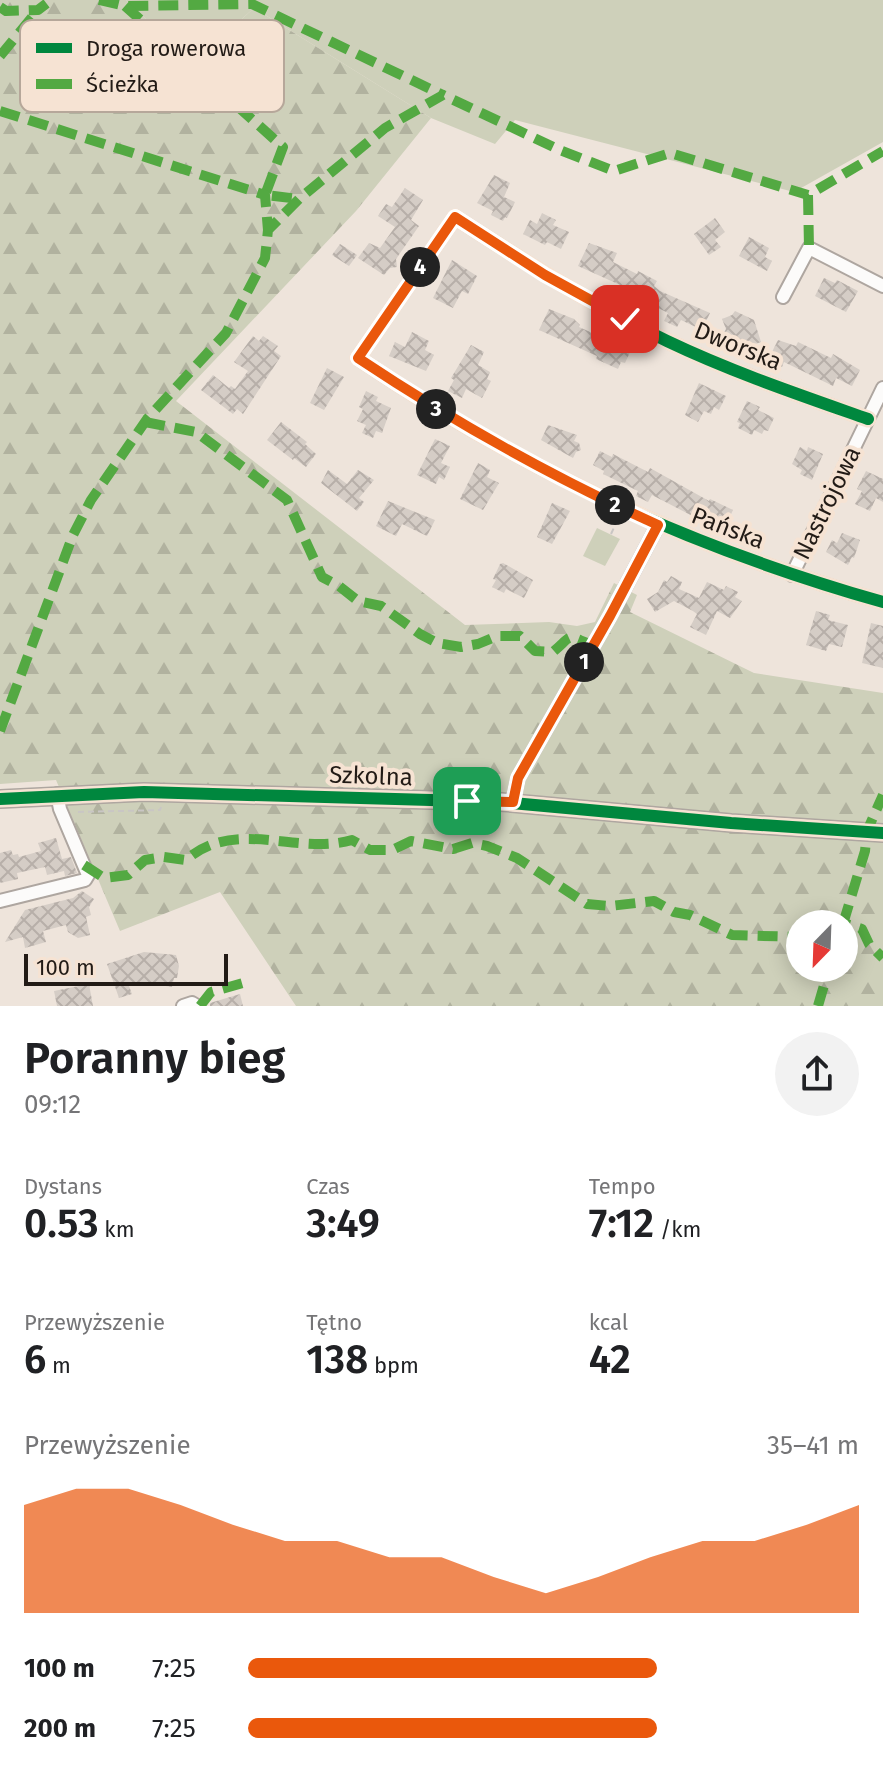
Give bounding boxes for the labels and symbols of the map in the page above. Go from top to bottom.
legend [20,20,284,112]
text: Droga rowerowa [86,35,246,62]
text: Ścieżka [86,71,159,98]
pin: 4 [400,247,440,287]
pin [591,285,659,353]
street label: Dworska [690,316,786,376]
pin: 3 [416,389,456,429]
street label: Nastrojowa [788,442,866,564]
pin: 2 [595,485,635,525]
street label: Pańska [688,501,768,555]
pin: 1 [564,642,604,682]
street label: Szkolna [329,761,413,791]
pin [433,767,501,835]
north arrow [786,910,858,982]
scale bar [24,950,228,986]

